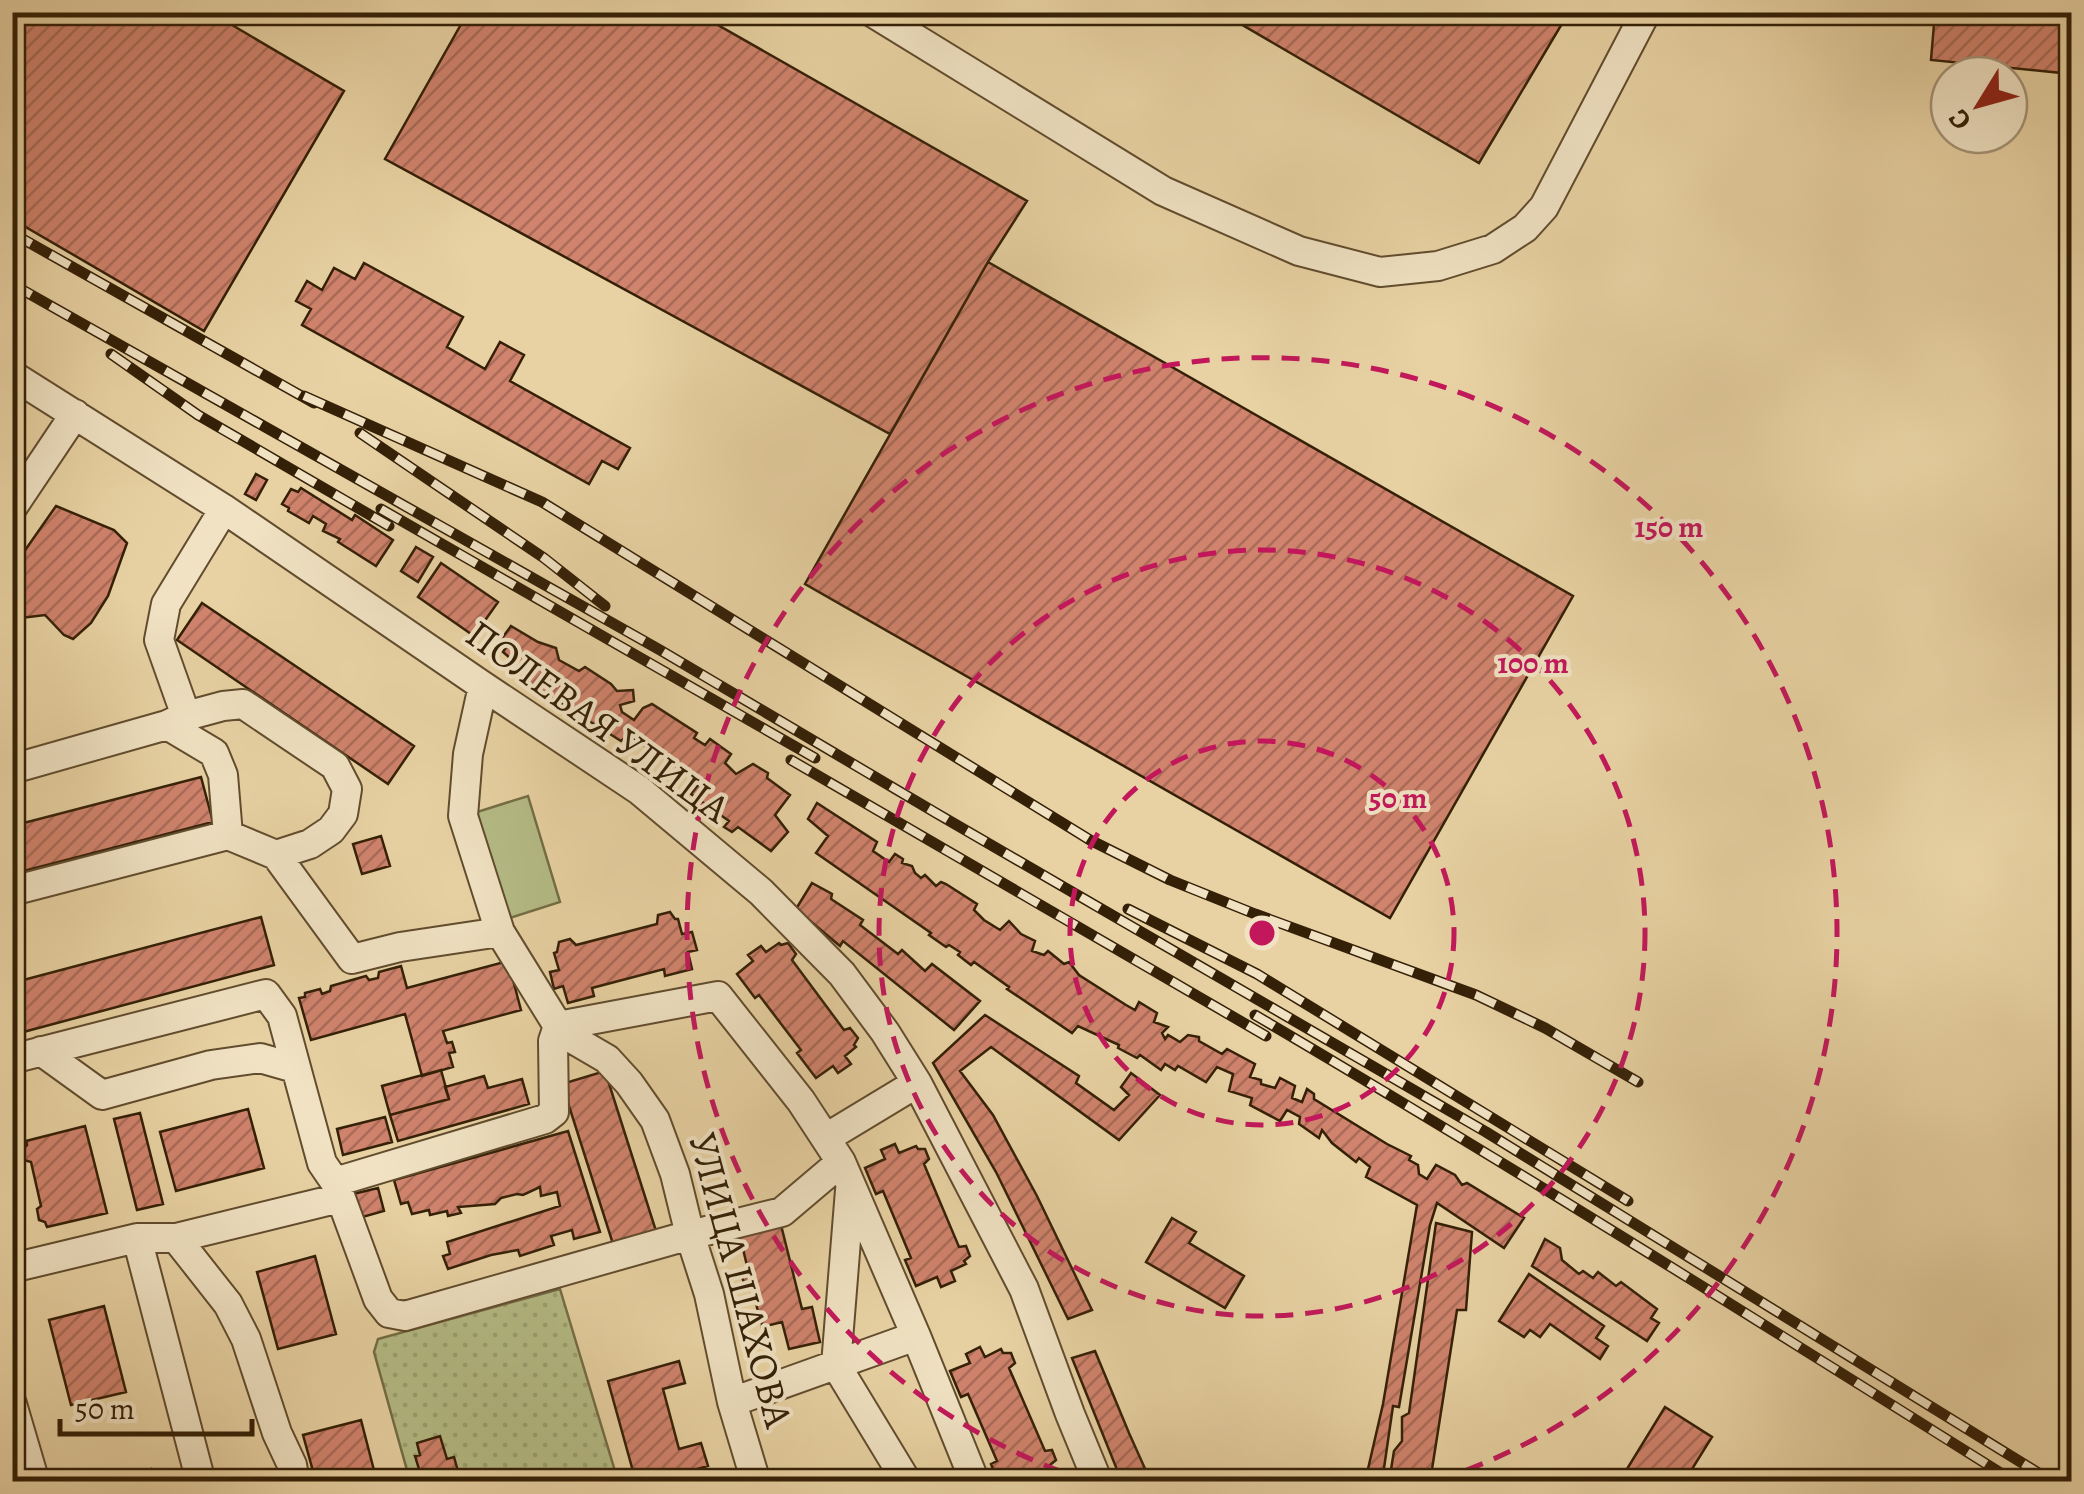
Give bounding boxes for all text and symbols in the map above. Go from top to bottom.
north arrow [1929,55,2029,155]
text: С [1939,101,1980,138]
text: 150 m [1635,507,1704,547]
street label: ПОЛЕВАЯ УЛИЦА [455,607,742,836]
text: 100 m [1497,643,1569,683]
text: 50 m [1369,778,1427,818]
centre of rings [1244,915,1280,951]
street label: УЛИЦА ШАХОВА [675,1127,807,1434]
scale bar [60,1374,252,1436]
text: 50 m [75,1389,135,1429]

